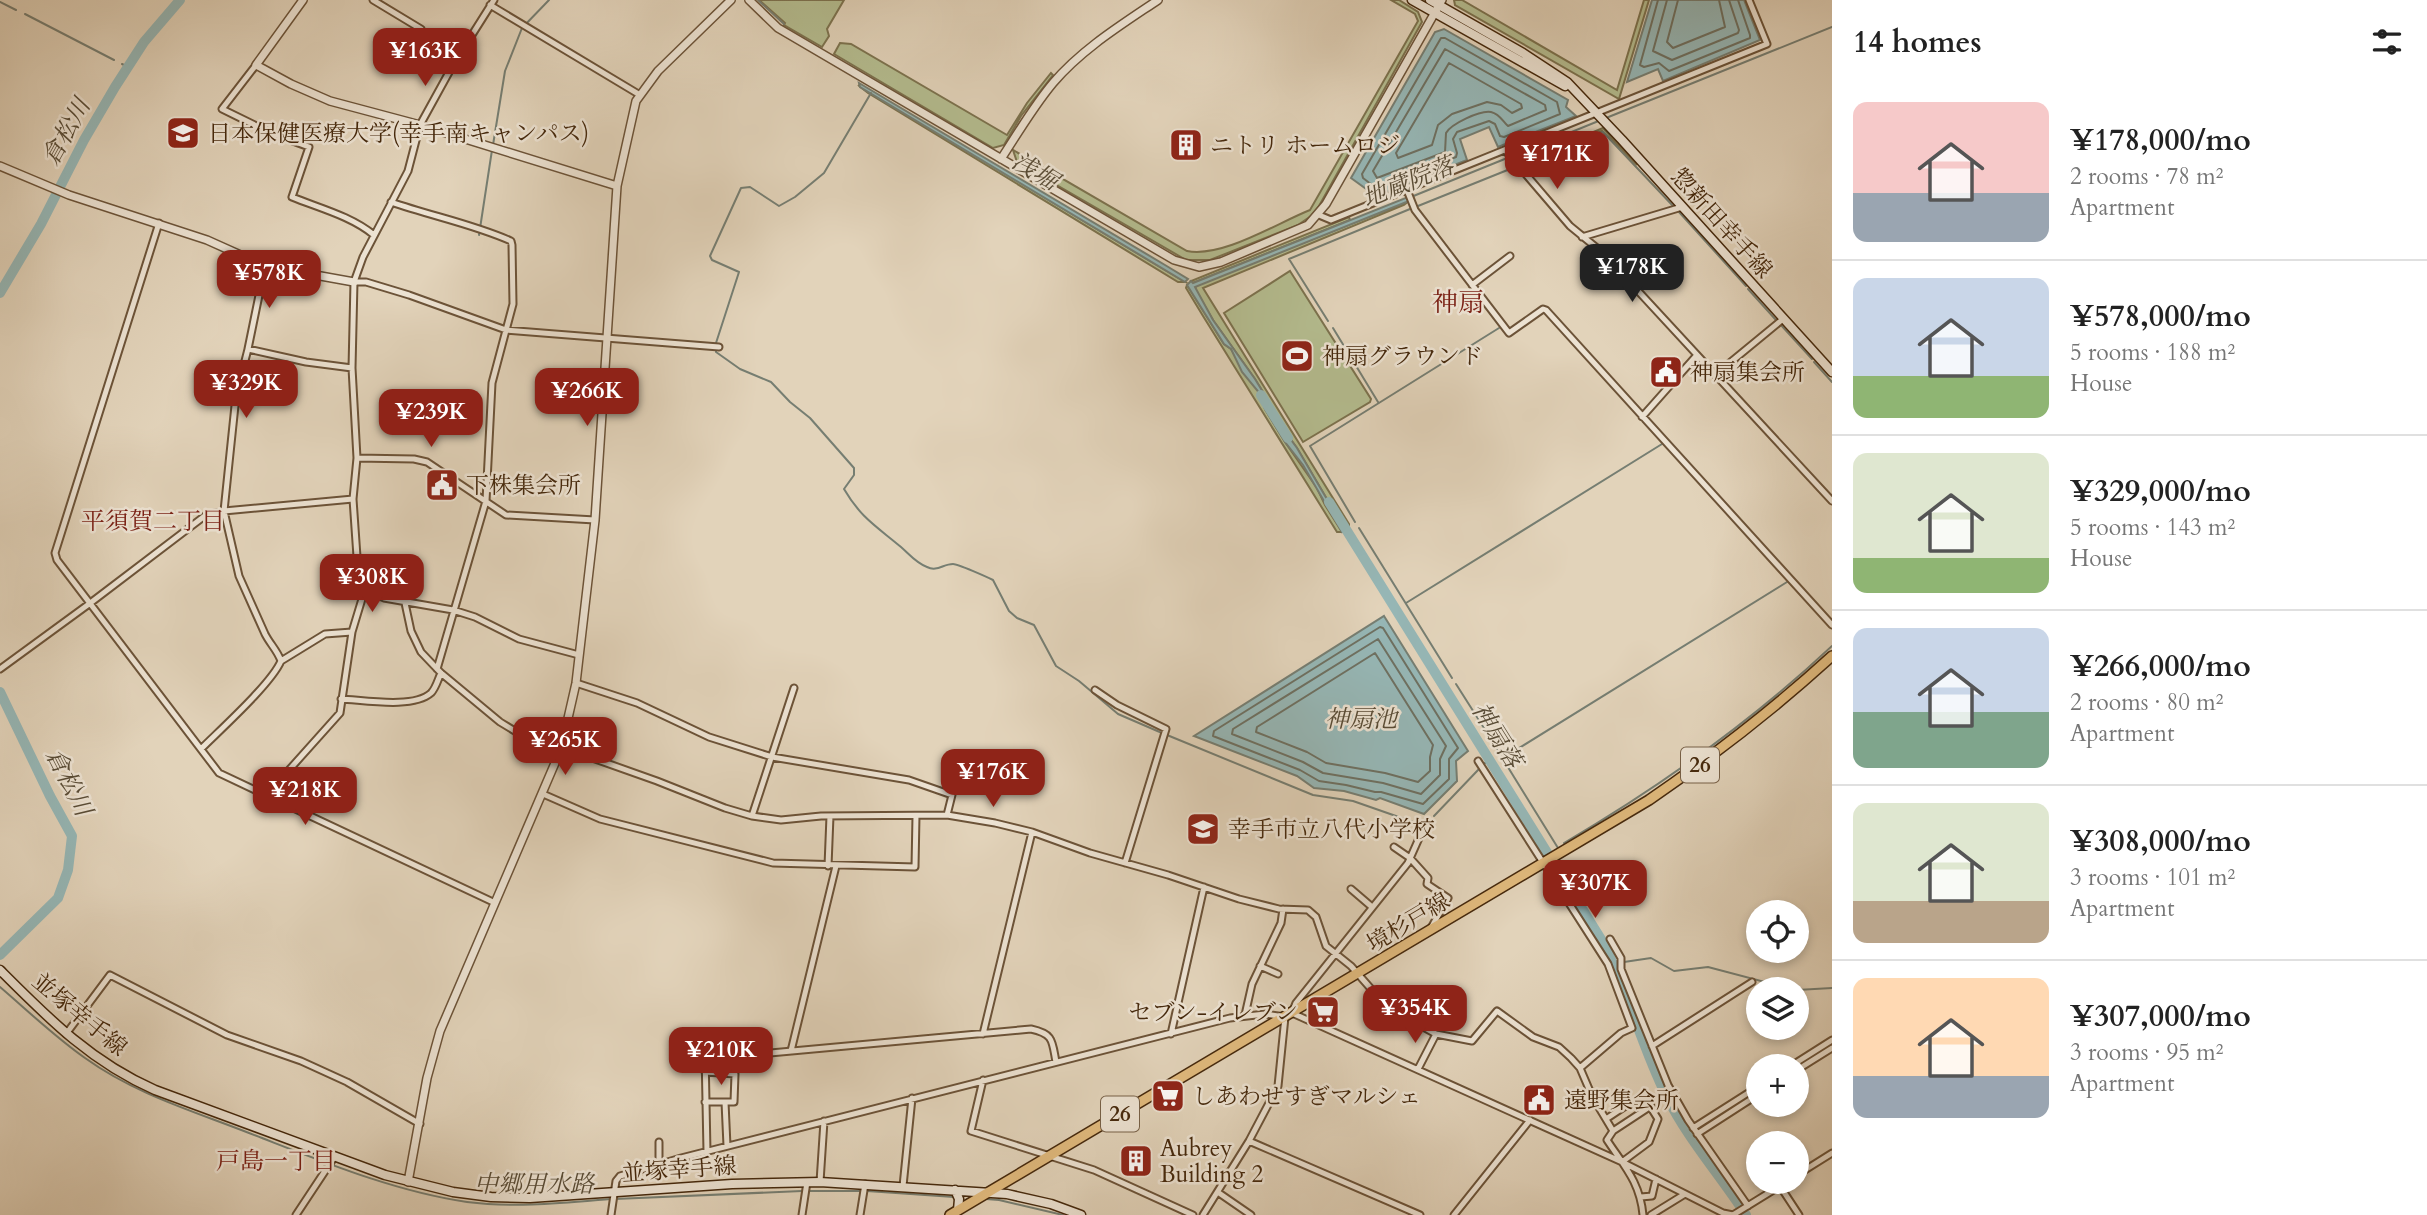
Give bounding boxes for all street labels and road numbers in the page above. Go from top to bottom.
street label: 惣新田幸手線 [1664,162,1779,285]
road number: 26 [1681,748,1719,782]
street label: 境杉戸線 [1361,885,1456,959]
street label: 並塚幸手線 [26,966,134,1063]
road number: 26 [1101,1096,1139,1132]
street label: 並塚幸手線 [621,1150,737,1189]

